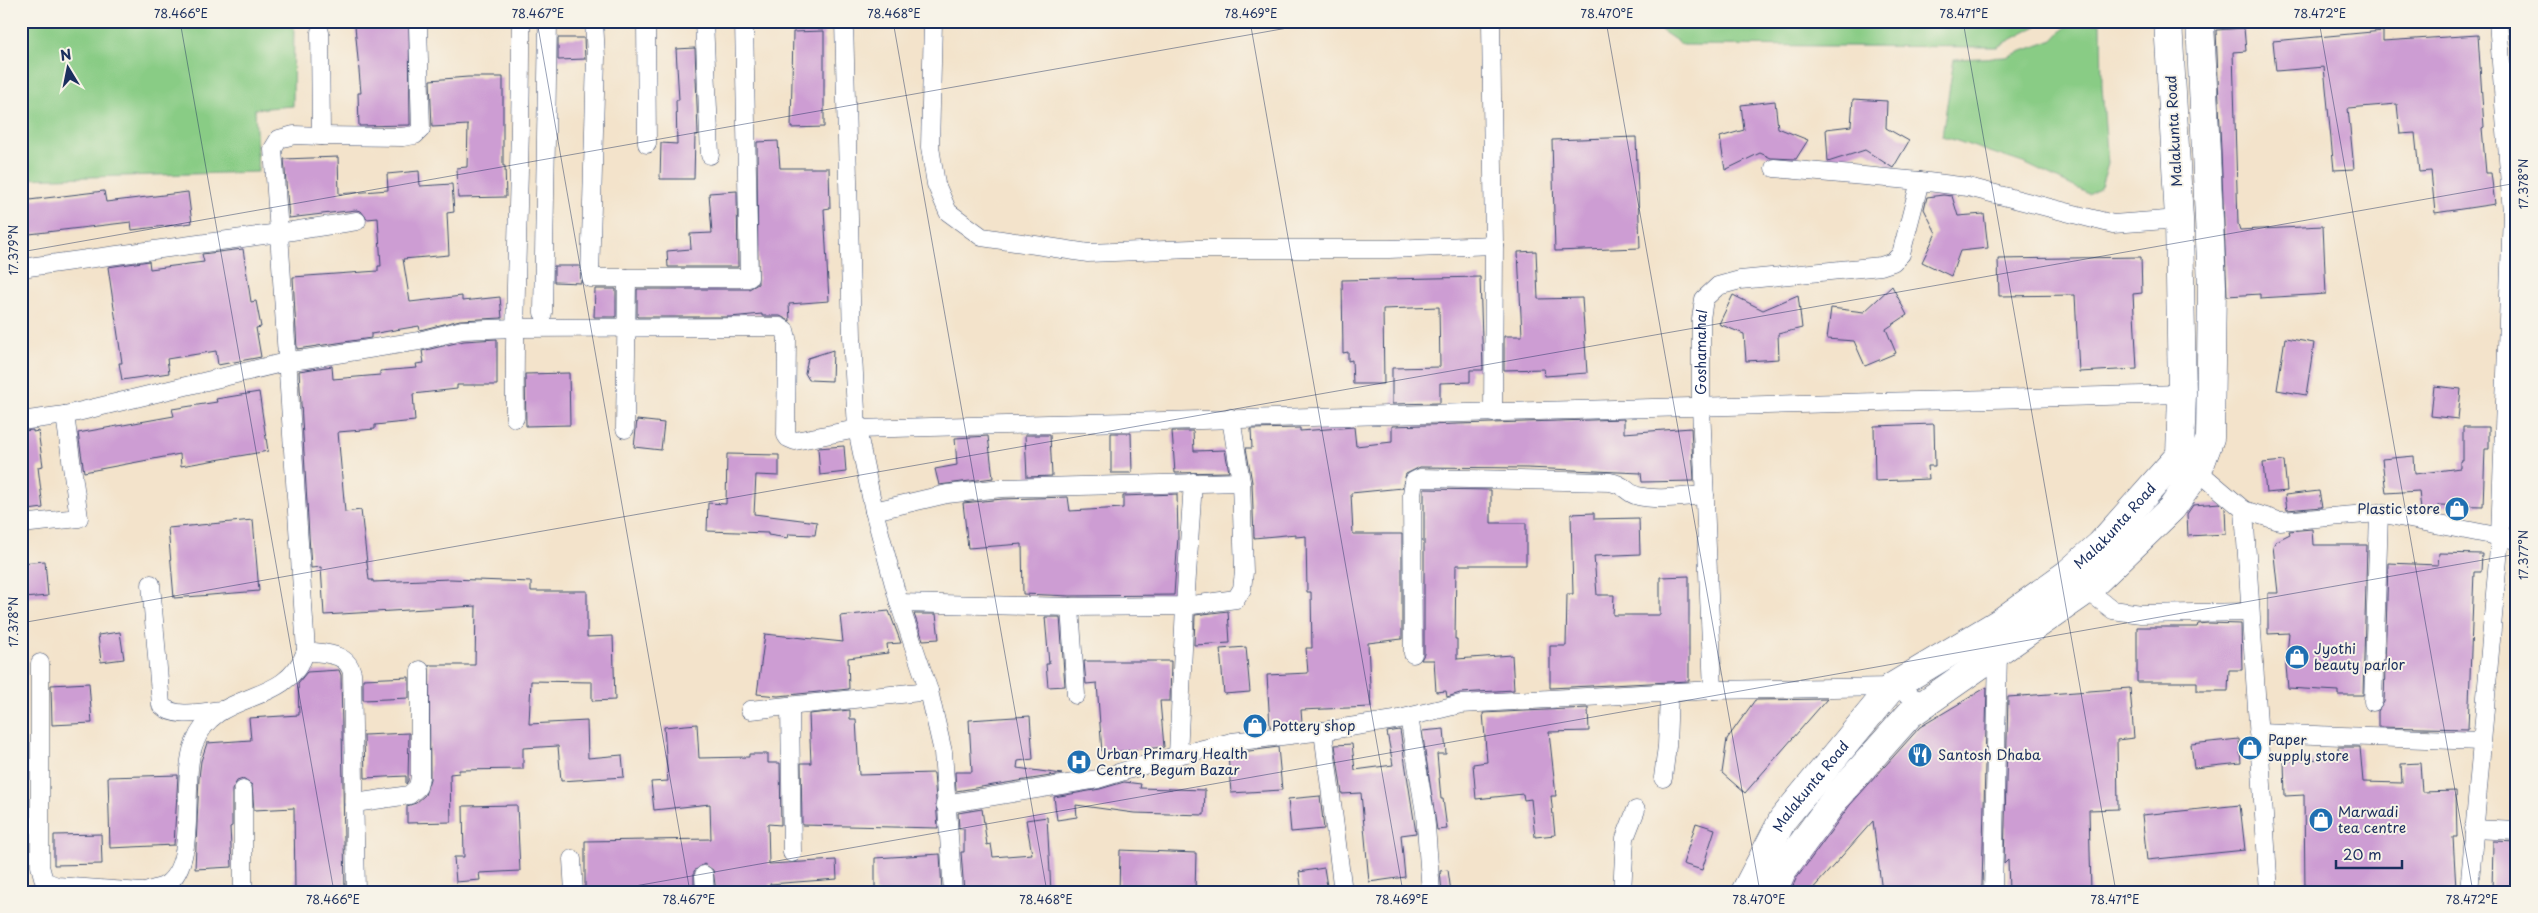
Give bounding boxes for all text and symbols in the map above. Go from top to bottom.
text: 78.466°E [154,4,208,22]
text: 78.467°E [512,4,564,22]
text: 78.468°E [867,4,921,22]
text: 78.469°E [1224,4,1278,22]
text: 78.470°E [1581,4,1633,22]
text: 78.471°E [1940,4,1988,22]
text: 78.472°E [2294,4,2346,22]
north arrow [42,42,92,92]
text: N [58,43,73,66]
street label: Malakunta Road [2160,75,2187,187]
text: 17.378°N [2514,159,2532,209]
text: 17.379°N [4,225,22,275]
street label: Goshamahal [1690,308,1712,395]
street label: Malakunta Road [2069,478,2161,573]
shop icon: Plastic store [2444,496,2470,522]
place label: Plastic store [2357,498,2440,519]
text: 17.377°N [2514,530,2532,580]
text: 17.378°N [4,597,22,647]
place label: Jyothi beauty parlor [2314,638,2406,675]
shop icon: Jyothi beauty parlor [2284,644,2310,670]
shop icon: Pottery shop [1242,713,1268,739]
place label: Pottery shop [1272,715,1355,736]
place label: Paper supply store [2268,729,2349,766]
shop icon: Paper supply store [2237,735,2263,761]
street label: Malakunta Road [1767,736,1853,835]
restaurant icon: Santosh Dhaba [1907,742,1933,768]
place label: Urban Primary Health Centre, Begum Bazar [1096,743,1248,780]
place label: Santosh Dhaba [1938,744,2041,765]
hospital icon: Urban Primary Health Centre, Begum Bazar [1066,749,1092,775]
place label: Marwadi tea centre [2338,801,2406,838]
shop icon: Marwadi tea centre [2308,807,2334,833]
scale bar [2336,838,2402,870]
text: 20 m [2343,842,2382,865]
text: 78.466°E [306,890,360,908]
text: 78.467°E [663,890,715,908]
text: 78.468°E [1019,890,1073,908]
text: 78.469°E [1375,890,1429,908]
text: 78.470°E [1733,890,1785,908]
text: 78.471°E [2091,890,2139,908]
text: 78.472°E [2446,890,2498,908]

